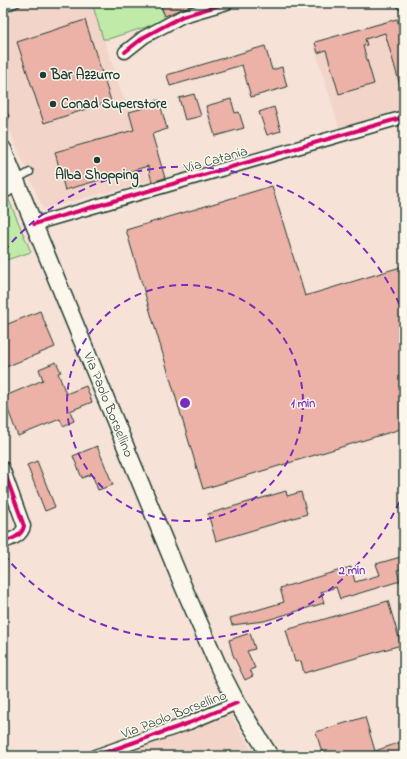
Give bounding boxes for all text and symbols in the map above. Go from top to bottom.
place label: Bar Azzurro [50,65,120,86]
marker: Bar Azzurro [38,70,48,80]
place label: Conad Superstore [61,94,167,115]
marker: Conad Superstore [48,99,58,109]
street label: Via Catania [181,141,250,179]
marker: Alba Shopping [92,155,102,165]
place label: Alba Shopping [55,165,139,188]
street label: Via Paolo Borsellino [77,348,139,461]
text: 1 min [291,395,315,413]
centre of rings [178,396,192,410]
text: 2 min [338,562,365,580]
street label: Via Paolo Borsellino [117,685,230,745]

